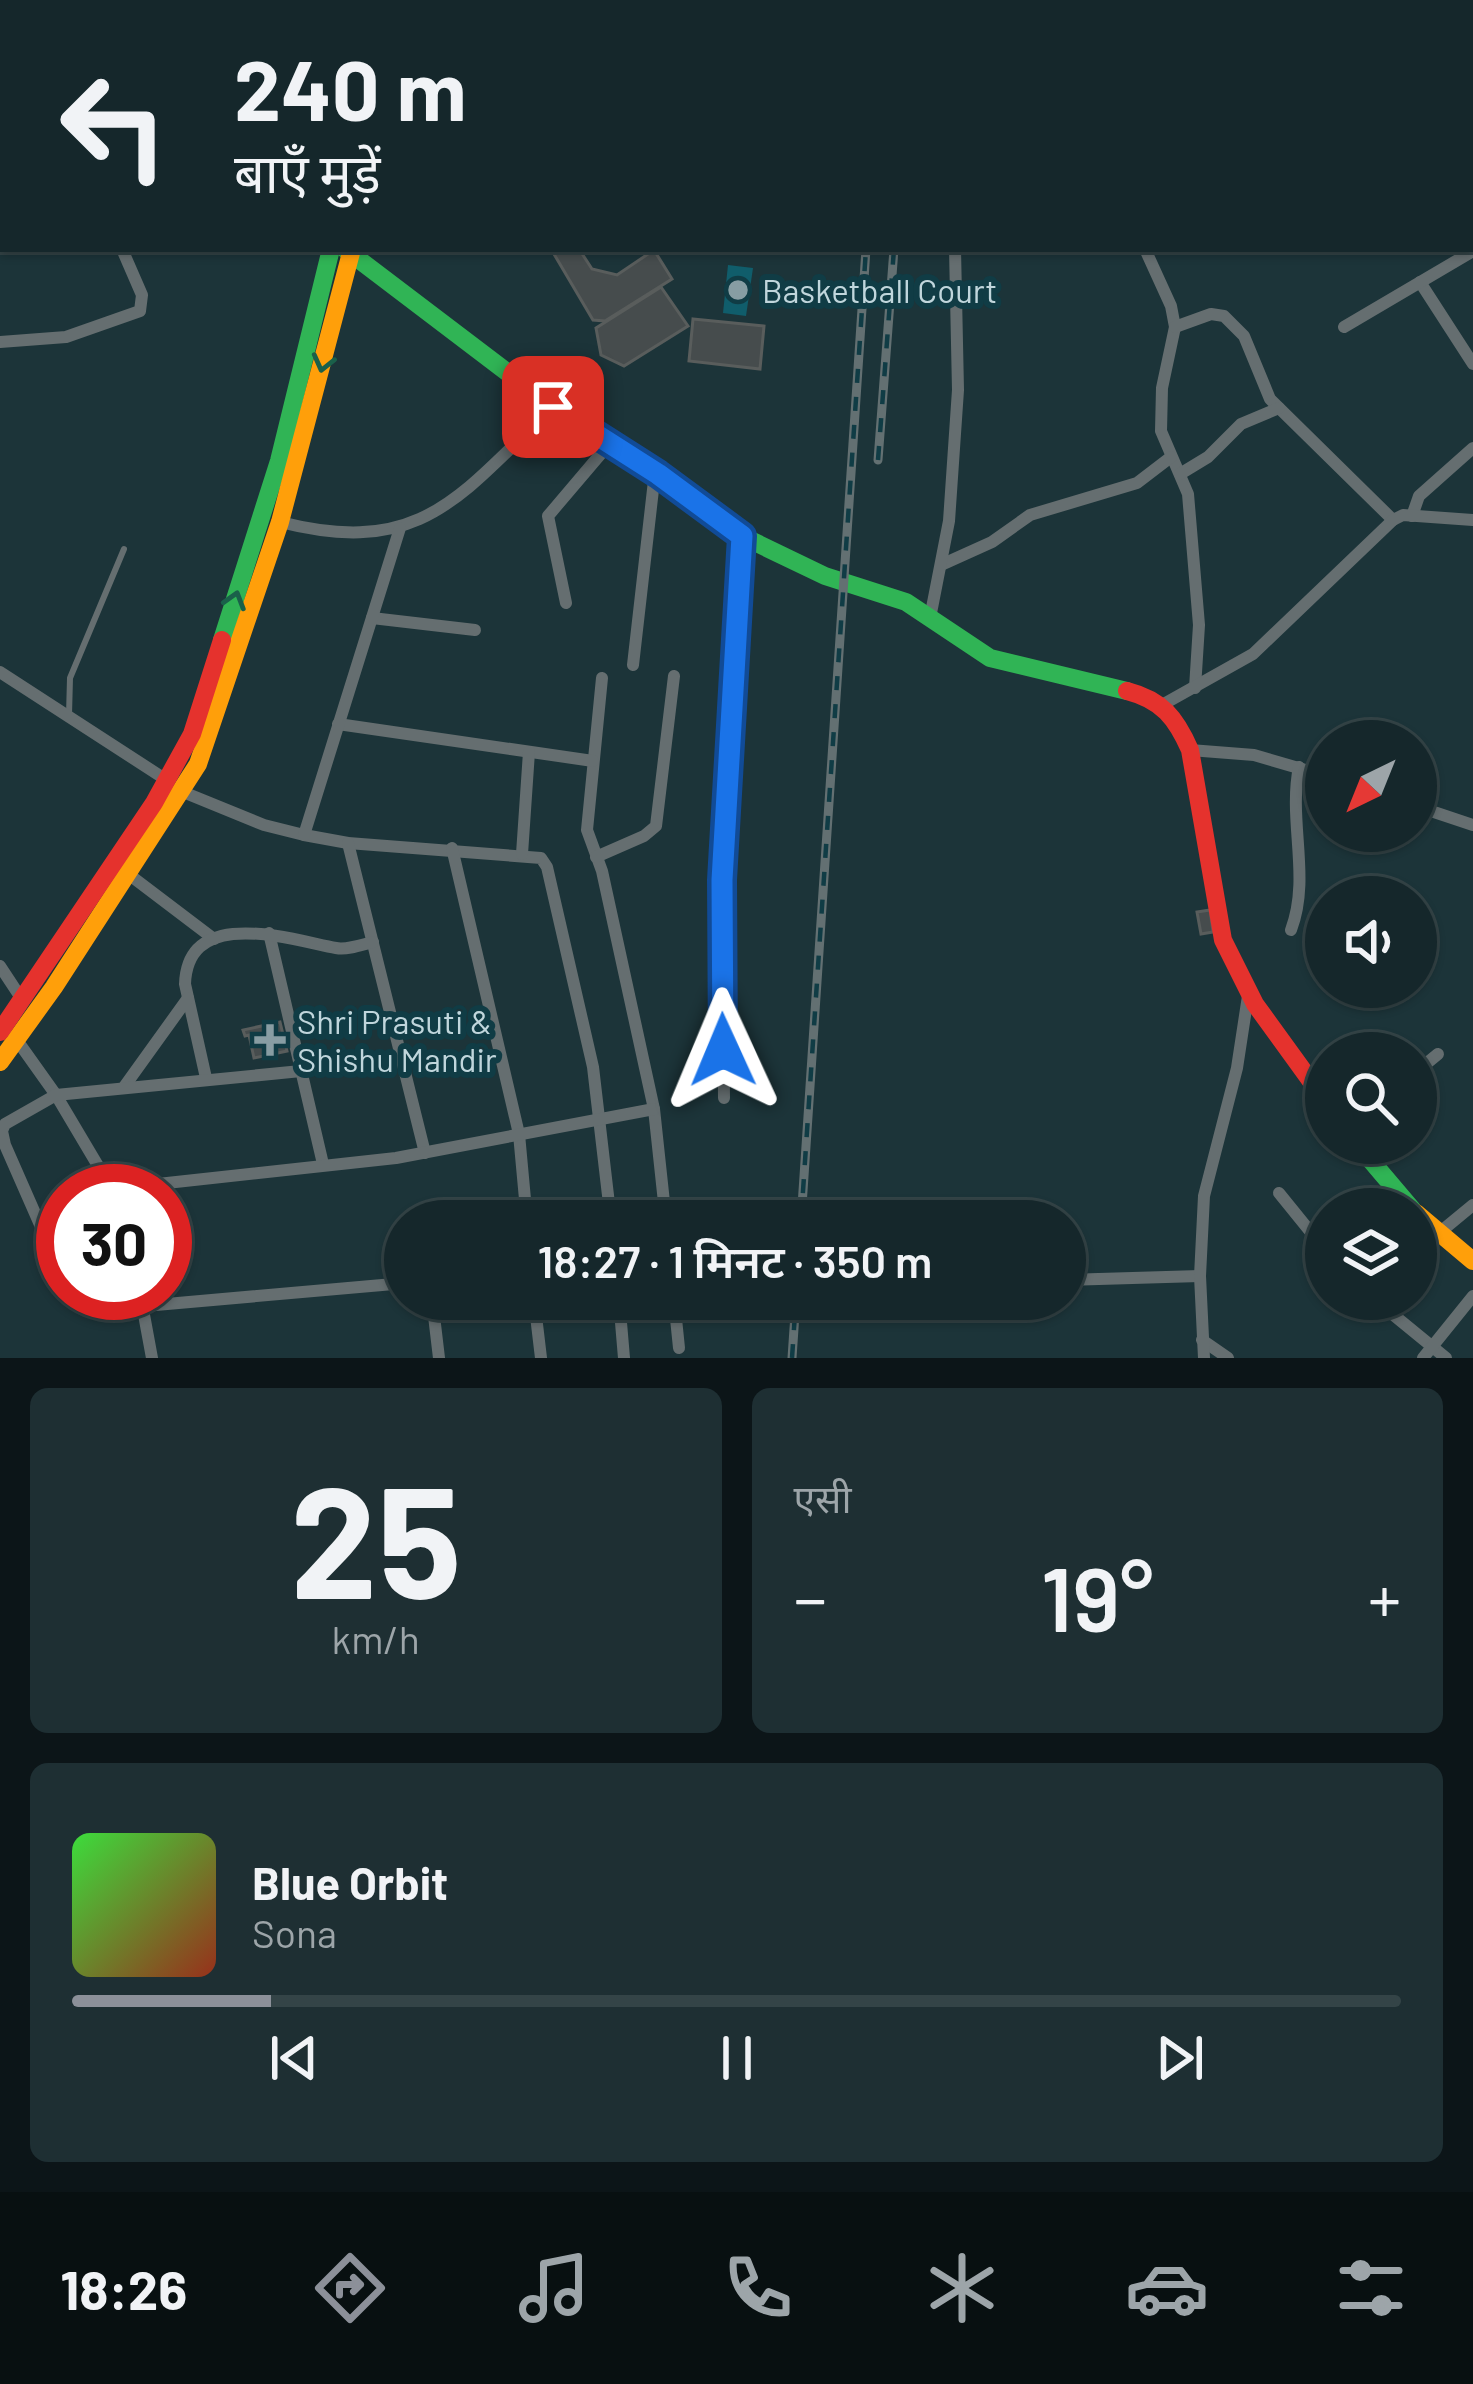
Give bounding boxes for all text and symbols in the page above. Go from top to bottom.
text: 240 m [234,37,467,138]
icon: left [36,48,192,204]
text: बाएँ मुड़ें [234,139,381,204]
place label: Basketball Court [762,270,997,310]
marker: Basketball Court [725,277,751,303]
one-way arrow [312,352,337,372]
pin [502,356,604,458]
icon: arrive [520,374,586,440]
one-way arrow [221,590,246,611]
north arrow [1305,720,1437,852]
map controls [1305,720,1437,1320]
button: sound [1305,876,1437,1008]
position arrow [660,987,786,1113]
place label: Shri Prasuti & Shishu Mandir [297,1001,497,1079]
marker: Shri Prasuti & Shishu Mandir [254,1024,286,1056]
button: search [1305,1032,1437,1164]
speed limit sign: 30 [36,1164,192,1320]
button: layers [1305,1188,1437,1320]
text: 18:27 · 1 मिनट · 350 m [538,1233,932,1287]
text: 25 [290,1443,461,1630]
text: एसी [794,1474,852,1521]
text: 19° [1041,1542,1154,1650]
text: − [794,1557,827,1636]
text: + [1368,1557,1401,1636]
text: km/h [332,1615,420,1662]
text: Blue Orbit [252,1855,448,1909]
text: Sona [252,1909,337,1956]
icon: previous [261,2025,327,2091]
icon: pause [704,2025,770,2091]
icon: next [1147,2025,1213,2091]
icon: directions [308,2246,392,2330]
icon: music [512,2246,596,2330]
icon: phone [716,2246,800,2330]
icon: climate [920,2246,1004,2330]
icon: car [1125,2246,1209,2330]
icon: filters [1329,2246,1413,2330]
text: 18:26 [60,2256,187,2321]

